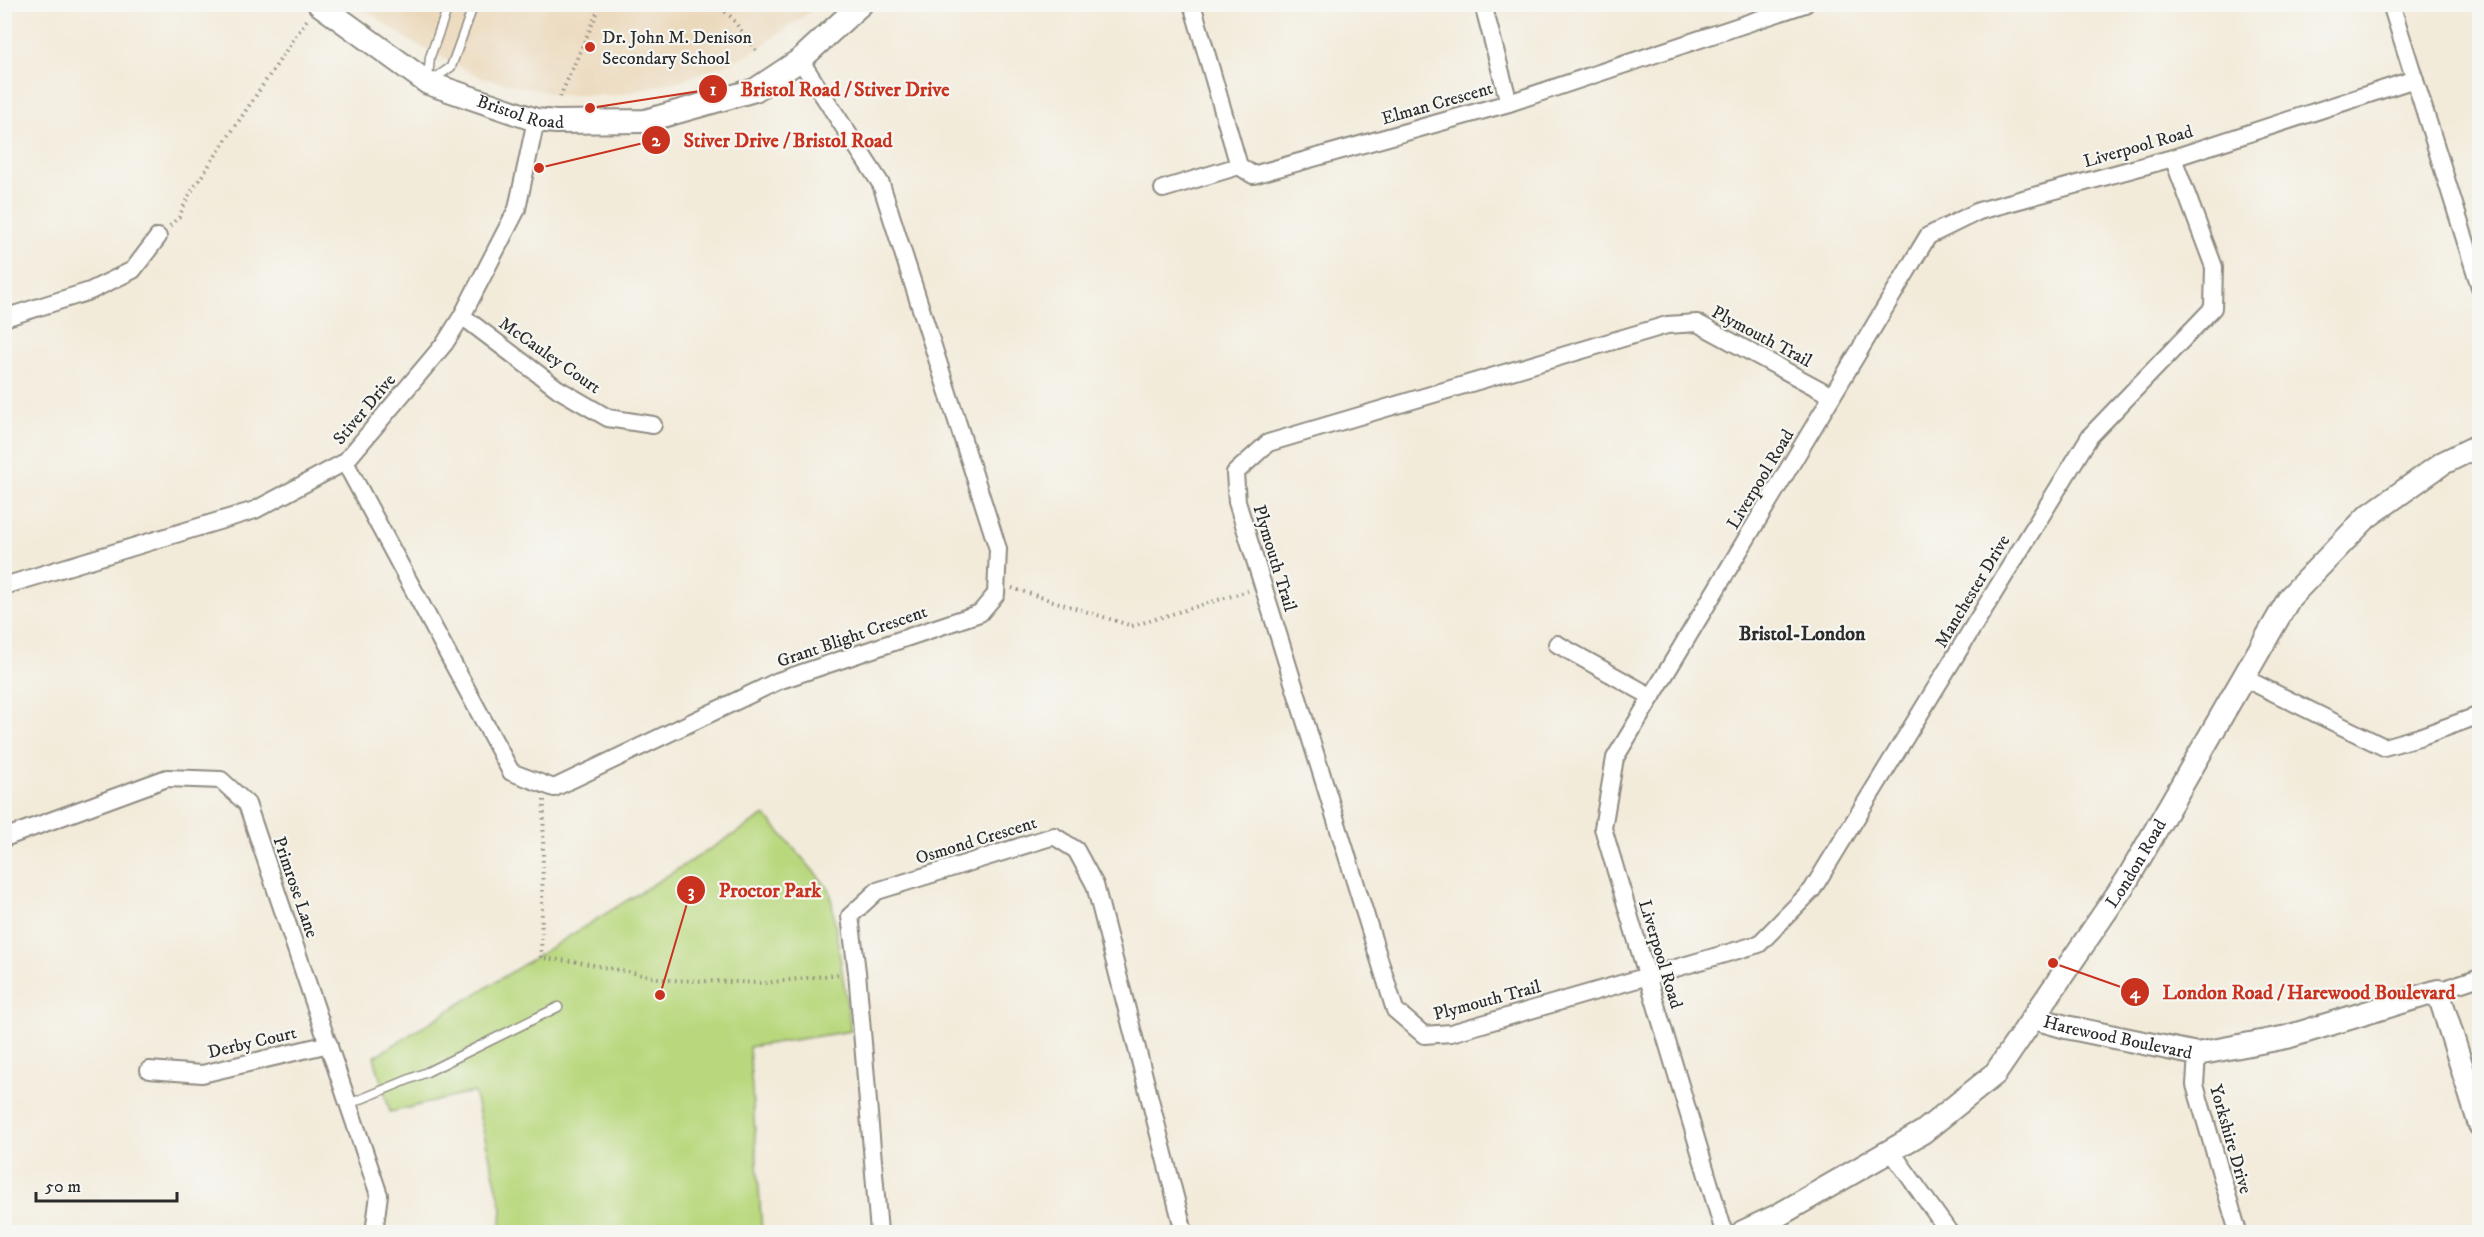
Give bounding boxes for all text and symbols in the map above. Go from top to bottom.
place label: Dr. John M. Denison Secondary School [602,27,752,70]
marker: Dr. John M. Denison Secondary School [583,40,597,54]
callout: Bristol Road / Stiver Drive [698,70,961,108]
street label: Elman Crescent [1379,77,1496,130]
text: Bristol Road / Stiver Drive [741,78,950,103]
text: 1 [710,79,717,101]
street label: Bristol Road [474,91,564,134]
callout: Stiver Drive / Bristol Road [641,121,904,159]
street label: Liverpool Road [2081,121,2195,173]
text: Stiver Drive / Bristol Road [684,129,893,154]
text: 2 [652,130,662,152]
street label: Plymouth Trail [1708,301,1816,373]
street label: McCauley Court [494,313,605,399]
street label: Stiver Drive [329,370,401,450]
street label: Liverpool Road [1722,426,1799,533]
street label: Plymouth Trail [1247,502,1301,615]
street label: Manchester Drive [1930,531,2015,652]
street label: Grant Blight Crescent [774,601,930,673]
district label: Bristol-London [1739,622,1866,647]
street label: Osmond Crescent [913,812,1040,870]
street label: London Road [2101,816,2172,912]
street label: Primrose Lane [267,834,323,941]
callout: Proctor Park [676,871,833,909]
text: Proctor Park [719,879,822,904]
text: 3 [688,881,695,903]
street label: Liverpool Road [1633,897,1687,1011]
callout: London Road / Harewood Boulevard [2120,973,2467,1011]
street label: Plymouth Trail [1431,976,1544,1026]
text: London Road / Harewood Boulevard [2163,981,2456,1006]
text: 4 [2129,982,2141,1004]
street label: Harewood Boulevard [2041,1011,2194,1065]
street label: Derby Court [206,1022,299,1064]
street label: Yorkshire Drive [2204,1082,2256,1196]
scale bar [36,1165,177,1203]
text: 50 m [45,1176,81,1198]

